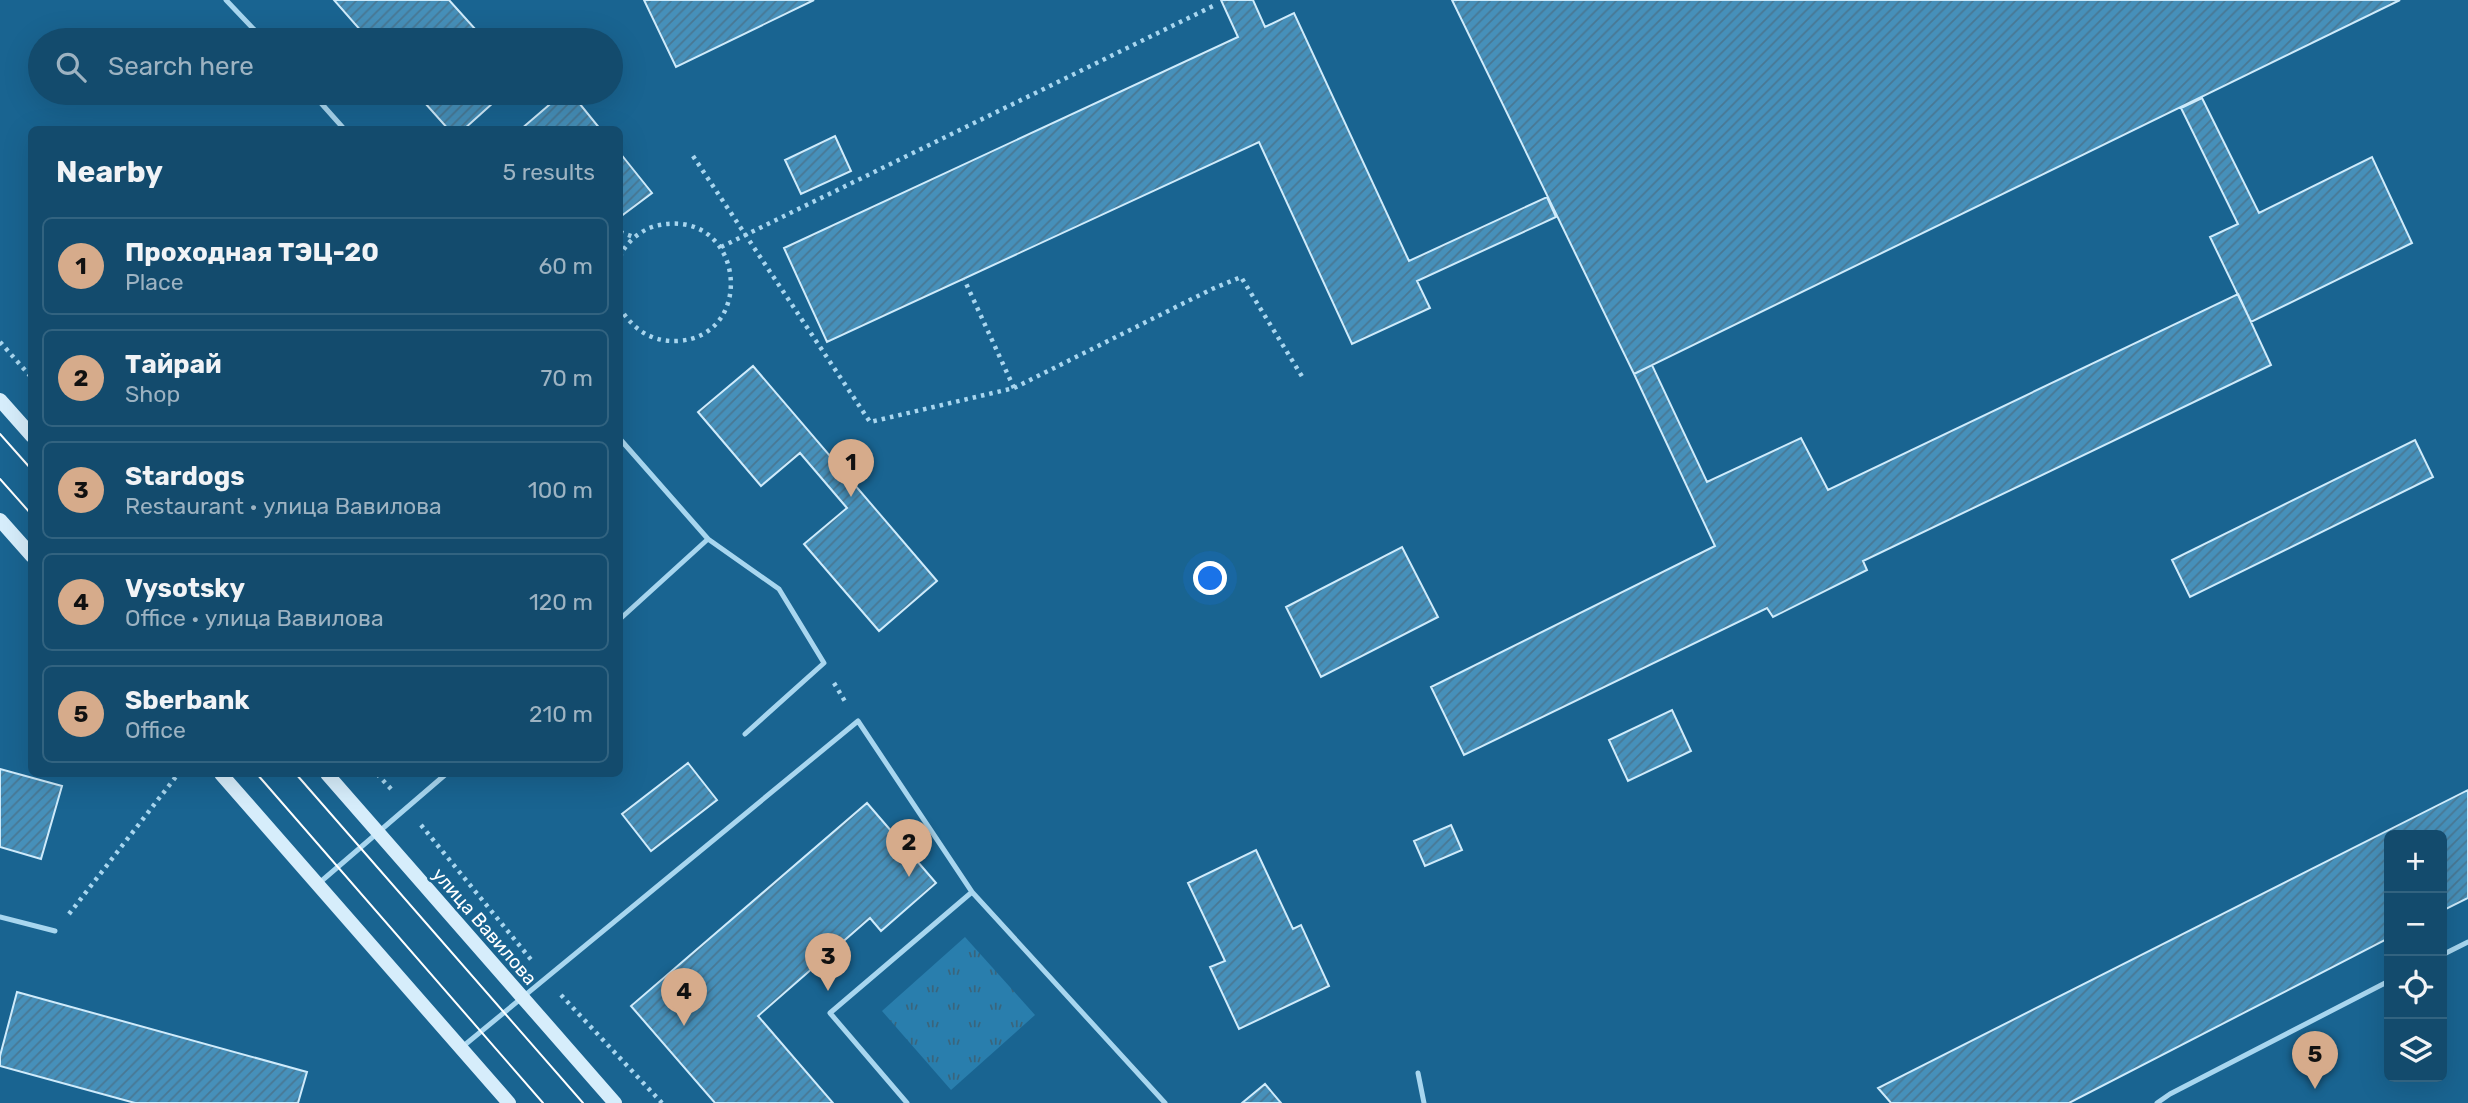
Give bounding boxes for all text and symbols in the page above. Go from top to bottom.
search box [28,28,623,105]
icon: search [52,48,90,86]
text: Search here [108,51,254,82]
text: Nearby [56,154,163,190]
text: 5 results [502,158,595,186]
text: Проходная ТЭЦ-20 [125,237,379,268]
text: 1 [75,252,87,280]
text: 60 m [538,252,593,280]
text: Place [125,268,184,296]
text: Тайрай [125,349,222,380]
text: 2 [74,364,88,392]
text: 70 m [541,364,593,392]
text: Shop [125,380,180,408]
pin: 1 [828,439,874,497]
text: Stardogs [125,461,245,492]
text: 3 [73,476,89,504]
text: 100 m [528,476,593,504]
text: Restaurant · улица Вавилова [125,492,442,520]
your location [1193,561,1227,595]
text: Vysotsky [125,573,245,604]
text: 4 [73,588,89,616]
text: 120 m [529,588,593,616]
text: Office · улица Вавилова [125,604,384,632]
text: Sberbank [125,685,250,716]
text: 5 [74,700,88,728]
text: 210 m [529,700,593,728]
text: Office [125,716,186,744]
pin: 2 [886,819,932,877]
map controls [2384,830,2447,1082]
button: + [2384,830,2447,893]
street label: улица Вавилова [427,863,542,990]
button: − [2384,893,2447,956]
pin: 3 [805,933,851,991]
button: locate [2384,956,2447,1019]
pin: 4 [661,968,707,1026]
button: layers [2384,1019,2447,1082]
pin: 5 [2292,1031,2338,1089]

